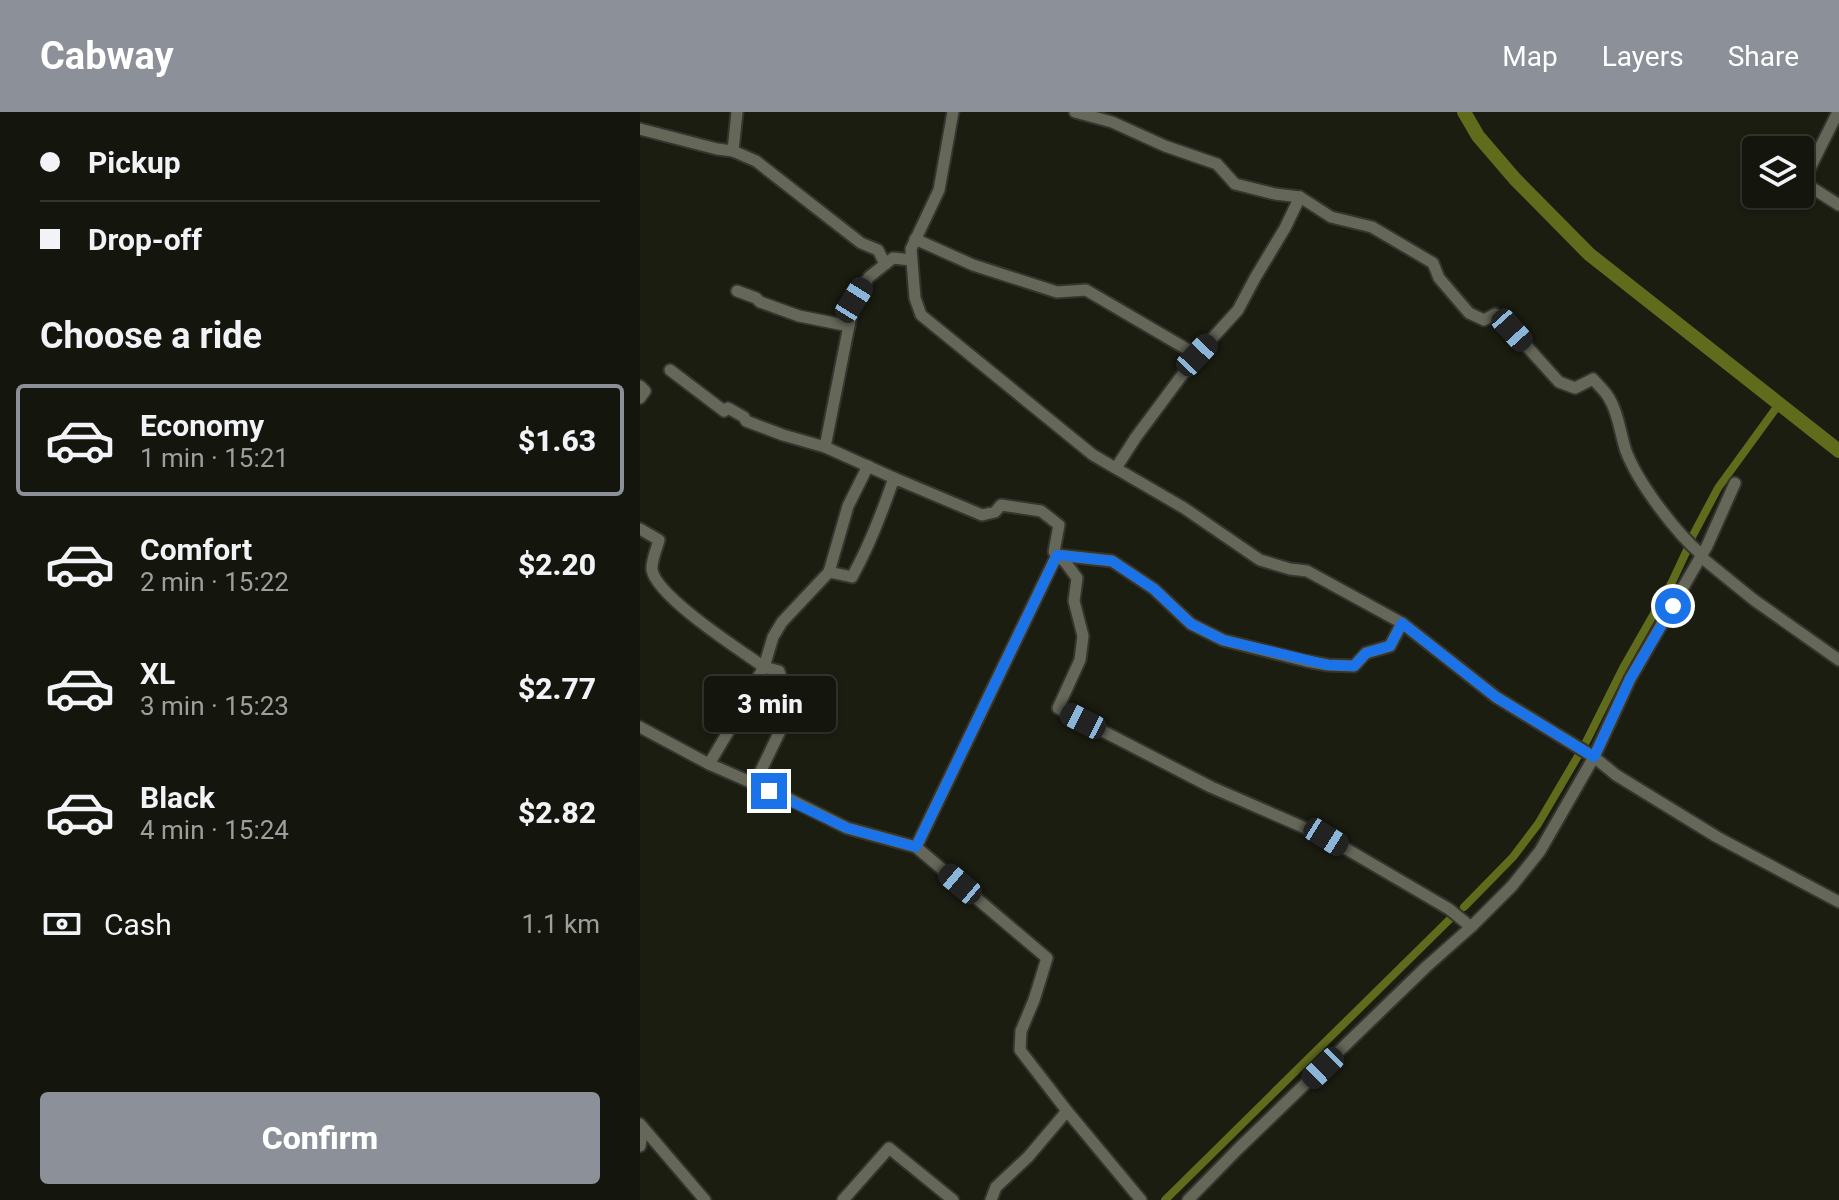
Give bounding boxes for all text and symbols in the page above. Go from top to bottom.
text: Cabway [40,34,174,78]
text: Map [1502,40,1558,73]
text: Layers [1602,40,1684,73]
text: Share [1728,40,1799,73]
map controls [1742,136,1814,208]
button: layers [1742,136,1814,208]
text: Pickup [88,145,181,180]
text: Drop-off [88,222,202,257]
car [831,273,877,327]
car [1487,304,1537,356]
text: Choose a ride [40,315,262,357]
car [1172,329,1222,381]
icon: car [44,404,116,476]
text: Economy [140,408,264,443]
text: $1.63 [518,423,596,458]
text: 1 min · 15:21 [140,443,289,473]
icon: car [44,528,116,600]
text: Comfort [140,532,252,567]
text: $2.20 [518,547,596,582]
text: 2 min · 15:22 [140,567,289,597]
route start [1655,588,1691,624]
icon: car [44,652,116,724]
text: XL [140,656,175,691]
text: $2.77 [518,671,596,706]
callout: 3 min [703,675,835,731]
text: 3 min [737,689,803,719]
text: 3 min · 15:23 [140,691,289,721]
car [1056,699,1110,743]
route end [751,773,787,809]
icon: car [44,776,116,848]
text: Black [140,780,215,815]
text: $2.82 [518,795,596,830]
car [1299,814,1353,860]
text: 4 min · 15:24 [140,815,289,845]
car [934,859,986,909]
icon: cash [40,902,84,946]
text: Cash [104,907,172,942]
text: 1.1 km [521,909,600,939]
car [1297,1043,1349,1093]
button: Confirm [40,1092,600,1184]

